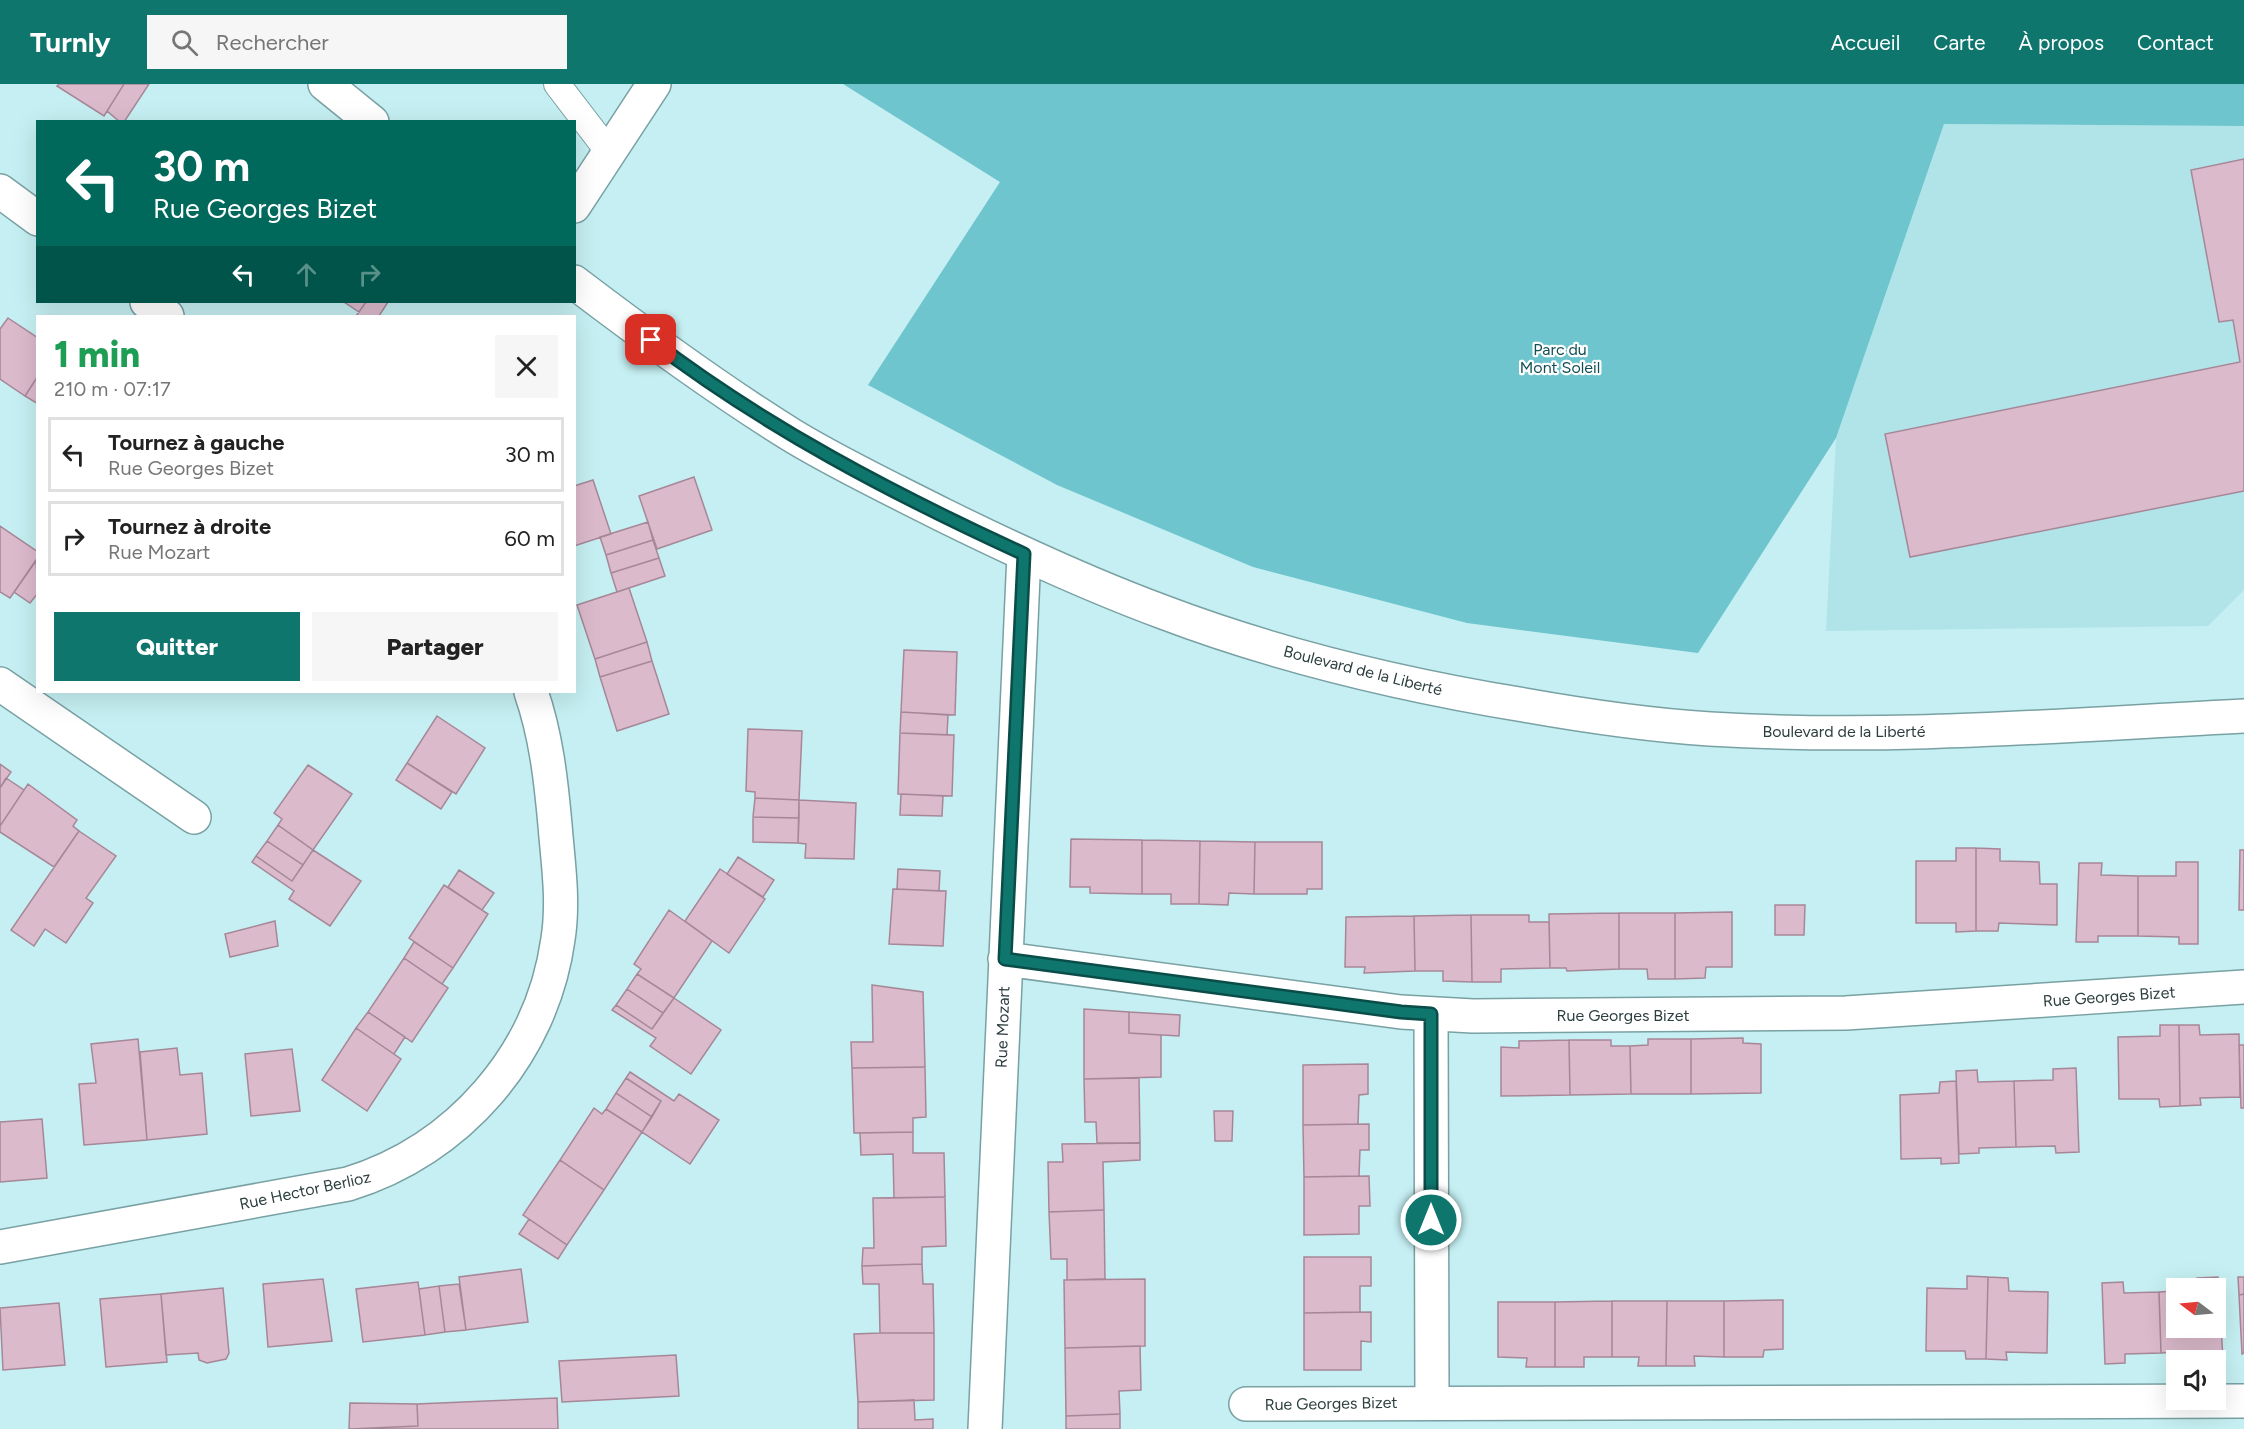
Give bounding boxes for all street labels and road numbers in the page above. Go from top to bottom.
street label: Boulevard de la Liberté [1281,642,1445,699]
street label: Boulevard de la Liberté [1762,722,1926,741]
street label: Rue Georges Bizet [2042,982,2176,1011]
street label: Rue Mozart [992,986,1013,1068]
street label: Rue Georges Bizet [1557,1006,1689,1025]
street label: Rue Hector Berlioz [238,1167,373,1214]
street label: Rue Georges Bizet [1264,1393,1398,1414]

